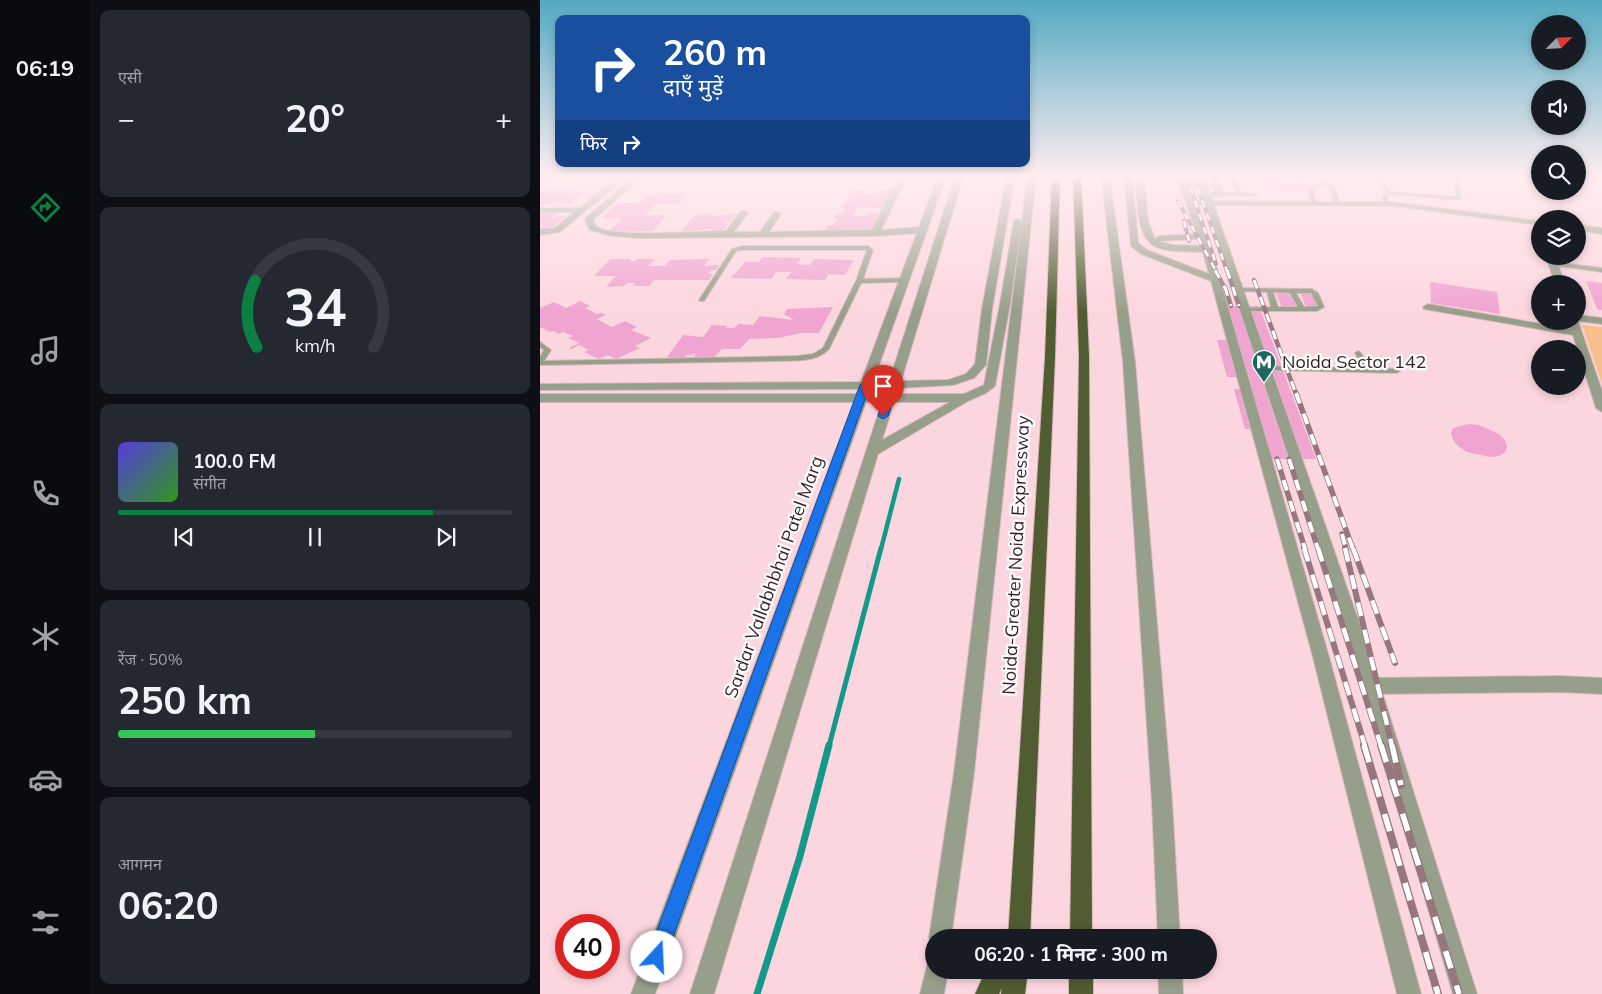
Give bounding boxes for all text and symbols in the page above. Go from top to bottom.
north arrow [1531,15,1586,70]
map controls [1531,15,1586,395]
text: 260 m [663,30,767,74]
icon: right [580,35,645,100]
text: 06:19 [16,54,74,82]
text: एसी [118,67,142,87]
text: दाएँ मुड़ें [663,73,723,101]
button: sound [1531,80,1586,135]
text: 20° [285,94,345,142]
text: − [118,101,135,136]
text: + [495,101,512,136]
icon: right [617,130,645,158]
text: फिर [580,131,607,155]
button: search [1531,145,1586,200]
icon: directions [28,190,63,225]
button: layers [1531,210,1586,265]
text: 34 [284,274,346,339]
button: + [1531,275,1586,330]
icon: music [28,333,63,368]
text: km/h [295,334,335,356]
button: − [1531,340,1586,395]
metro station icon: Noida Sector 142 [1251,349,1277,383]
place label: Noida Sector 142 [1282,350,1426,373]
pin [862,365,904,416]
icon: arrive [869,372,897,400]
street label: Noida-Greater Noida Expressway [997,414,1034,695]
text: 100.0 FM [193,449,276,473]
street label: Sardar Vallabhbhai Patel Marg [719,453,828,701]
text: संगीत [193,473,226,493]
icon: phone [28,476,63,511]
icon: previous [170,523,198,551]
icon: pause [301,523,329,551]
icon: next [432,523,460,551]
icon: climate [28,619,63,654]
text: रेंज · 50% [118,649,183,669]
text: 250 km [118,676,252,724]
icon: car [28,762,63,797]
text: आगमन [118,854,162,874]
text: 06:20 [118,881,219,929]
icon: filters [28,905,63,940]
speed limit sign: 40 [555,914,620,979]
position arrow [630,930,682,982]
text: 06:20 · 1 मिनट · 300 m [974,942,1168,966]

